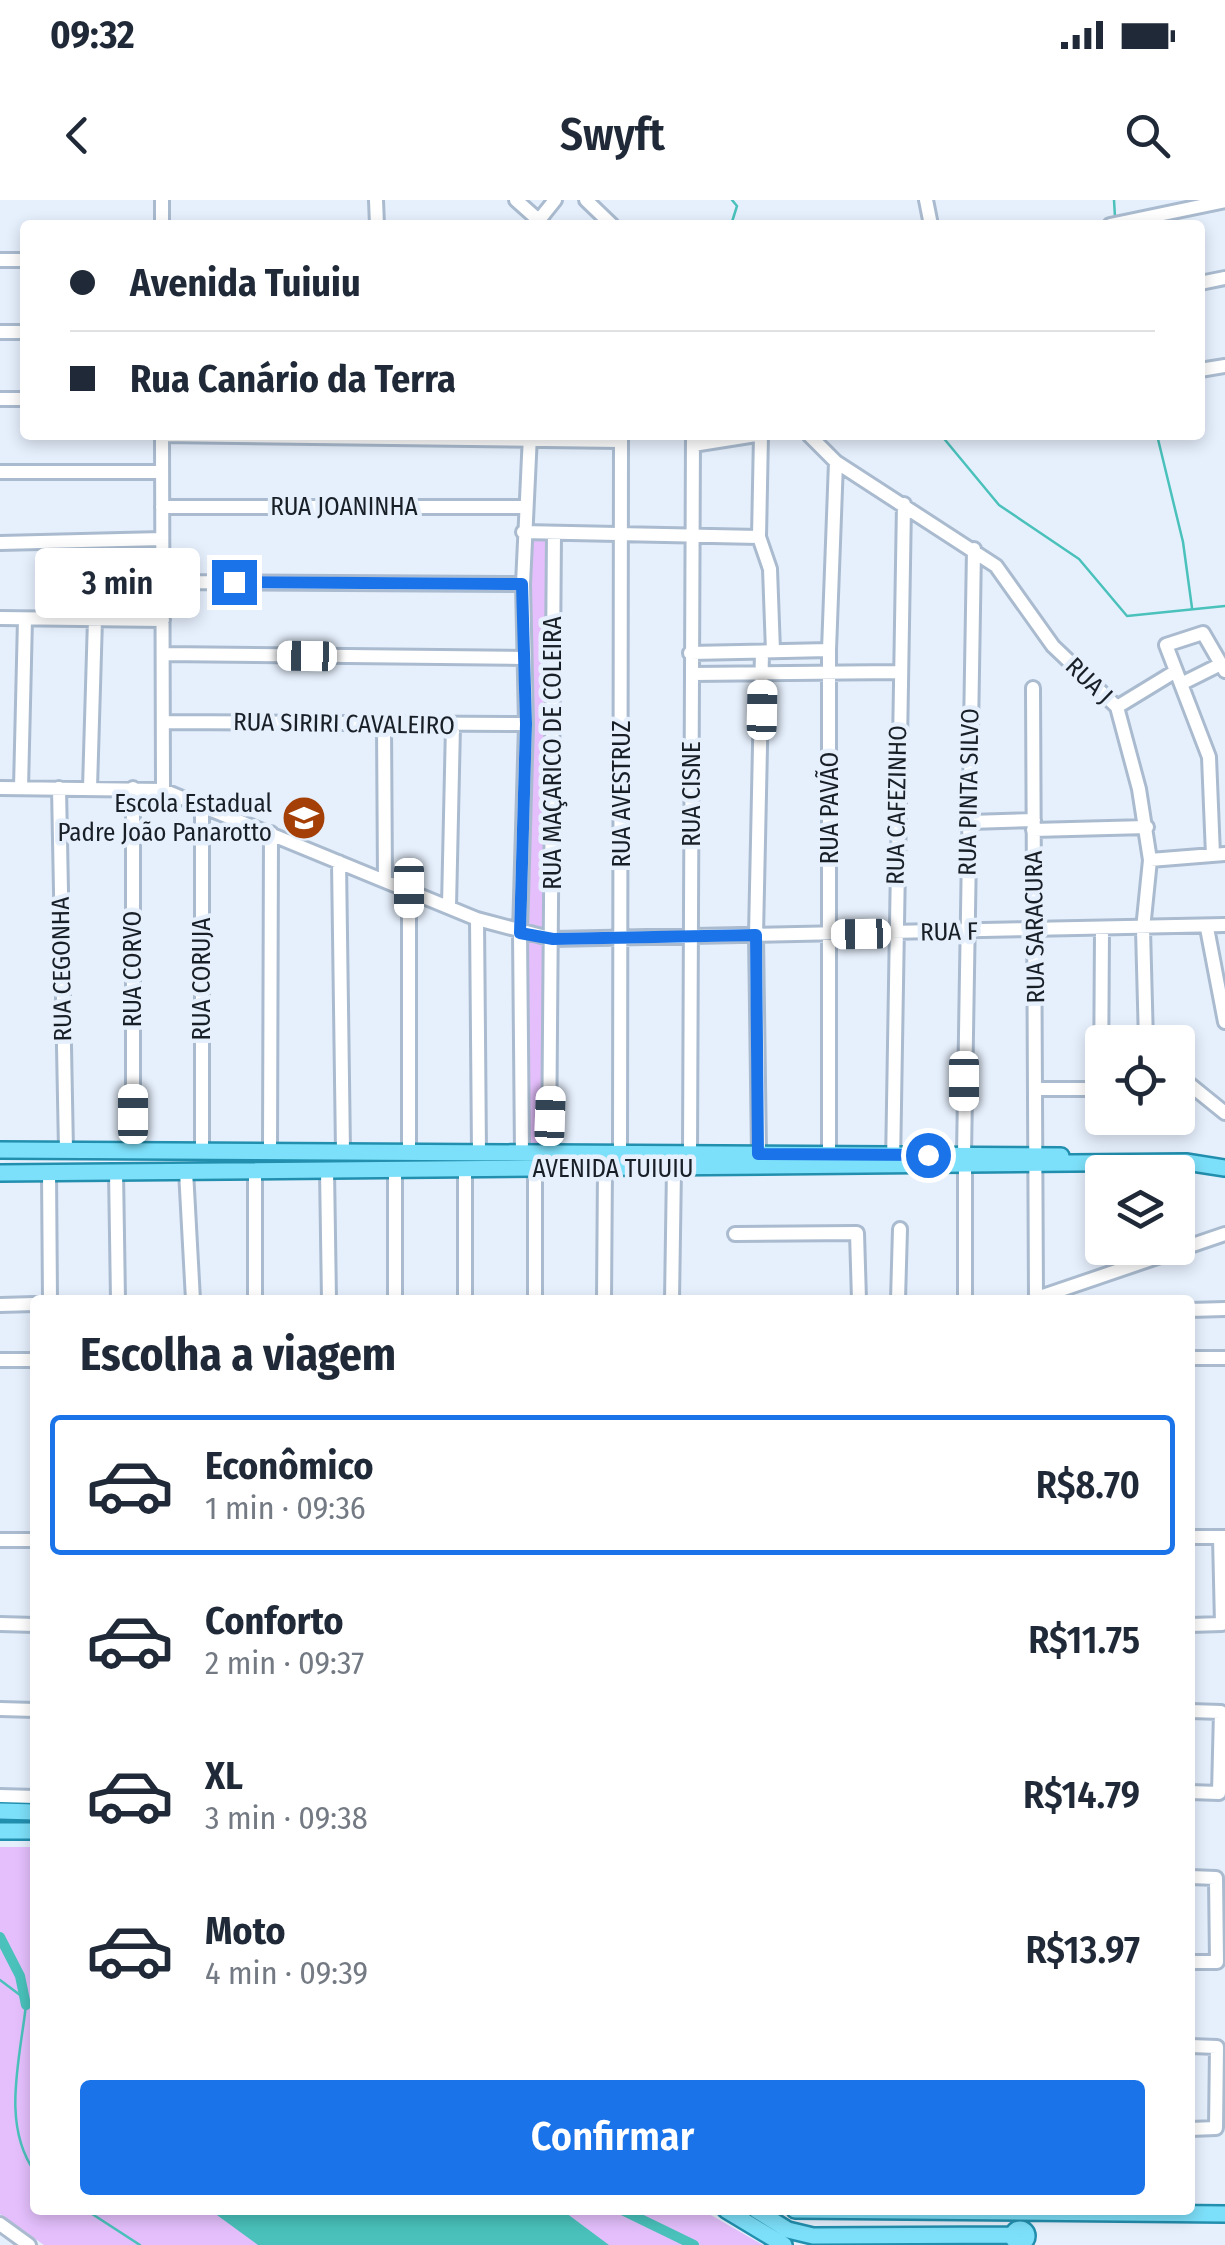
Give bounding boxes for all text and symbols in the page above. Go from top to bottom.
text: 09:32 [50,12,135,58]
icon: back [50,108,105,163]
text: Swyft [560,108,665,162]
icon: search [1120,108,1175,163]
text: Avenida Tuiuiu [130,260,361,306]
text: Rua Canário da Terra [130,356,456,402]
street label: RUA JOANINHA [270,492,418,522]
callout: 3 min [34,547,199,617]
route end [212,560,257,605]
text: 3 min [82,564,153,602]
street label: RUA MAÇARICO DE COLEIRA [538,616,568,890]
car [277,640,337,672]
street label: RUA J [1059,652,1119,710]
car [746,680,778,740]
street label: RUA SIRIRI CAVALEIRO [233,707,455,741]
street label: RUA PINTA SILVO [953,708,985,876]
street label: RUA AVESTRUZ [607,720,637,868]
street label: RUA CAFEZINHO [881,725,913,885]
street label: RUA CISNE [677,741,707,847]
street label: RUA PAVÃO [815,752,845,864]
place label: Escola Estadual Padre João Panarotto [58,789,272,848]
school or university icon: Escola Estadual Padre João Panarotto [281,795,327,841]
street label: RUA SARACURA [1019,850,1051,1004]
car [394,858,424,918]
street label: RUA CEGONHA [46,896,78,1042]
street label: RUA CORVO [118,911,148,1027]
street label: RUA F [920,916,978,948]
street label: RUA CORUJA [187,918,217,1040]
car [831,918,891,950]
map controls [1085,1025,1195,1265]
button: locate [1085,1025,1195,1135]
car [949,1051,979,1111]
car [118,1084,148,1144]
car [534,1085,566,1147]
route start [906,1133,951,1178]
street label: AVENIDA TUIUIU [532,1154,694,1184]
button: layers [1085,1155,1195,1265]
text: Escolha a viagem [80,1328,396,1382]
icon: car [85,1440,175,1530]
text: Econômico [205,1443,374,1489]
text: R$8.70 [1036,1462,1140,1508]
text: 1 min · 09:36 [205,1489,366,1527]
icon: car [85,1595,175,1685]
text: Conforto [205,1598,344,1644]
text: R$11.75 [1028,1617,1140,1663]
text: 2 min · 09:37 [205,1644,364,1682]
icon: car [85,1750,175,1840]
text: XL [205,1753,243,1799]
text: R$14.79 [1023,1772,1140,1818]
text: 3 min · 09:38 [205,1799,368,1837]
icon: car [85,1905,175,1995]
text: Moto [205,1908,286,1954]
text: R$13.97 [1025,1927,1140,1973]
text: 4 min · 09:39 [205,1954,368,1992]
button: Confirmar [80,2080,1145,2195]

